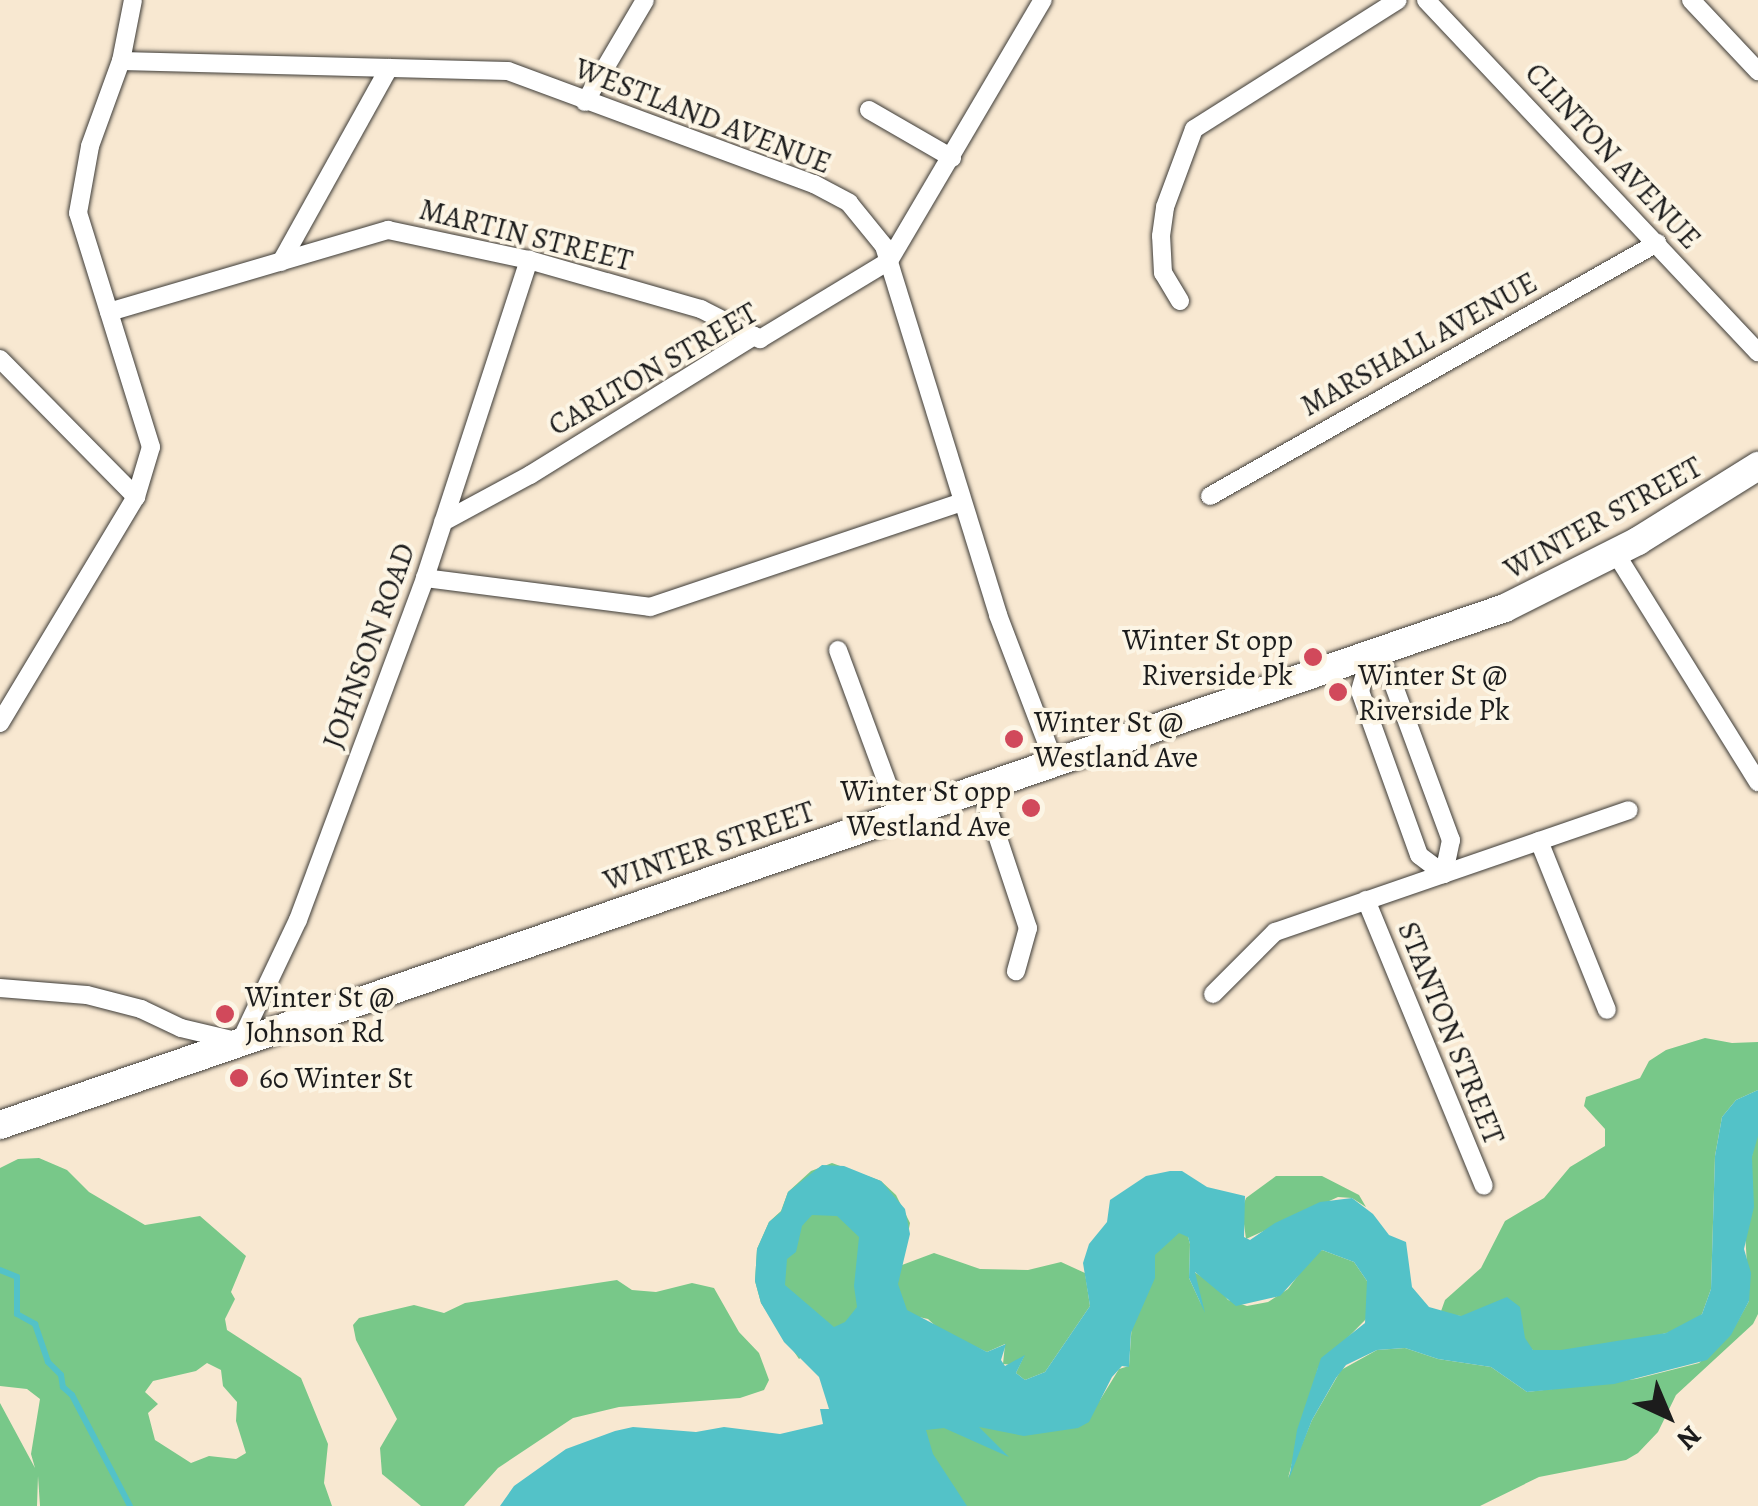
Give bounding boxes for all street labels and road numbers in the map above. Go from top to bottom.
street label: WESTLAND AVENUE [570,50,836,182]
street label: CLINTON AVENUE [1517,55,1709,257]
street label: MARTIN STREET [416,191,636,279]
street label: MARSHALL AVENUE [1294,264,1544,424]
street label: CARLTON STREET [542,295,764,443]
street label: WINTER STREET [1498,449,1708,587]
street label: JOHNSON ROAD [315,538,423,754]
street label: WINTER STREET [599,793,819,899]
street label: STANTON STREET [1390,916,1512,1150]

